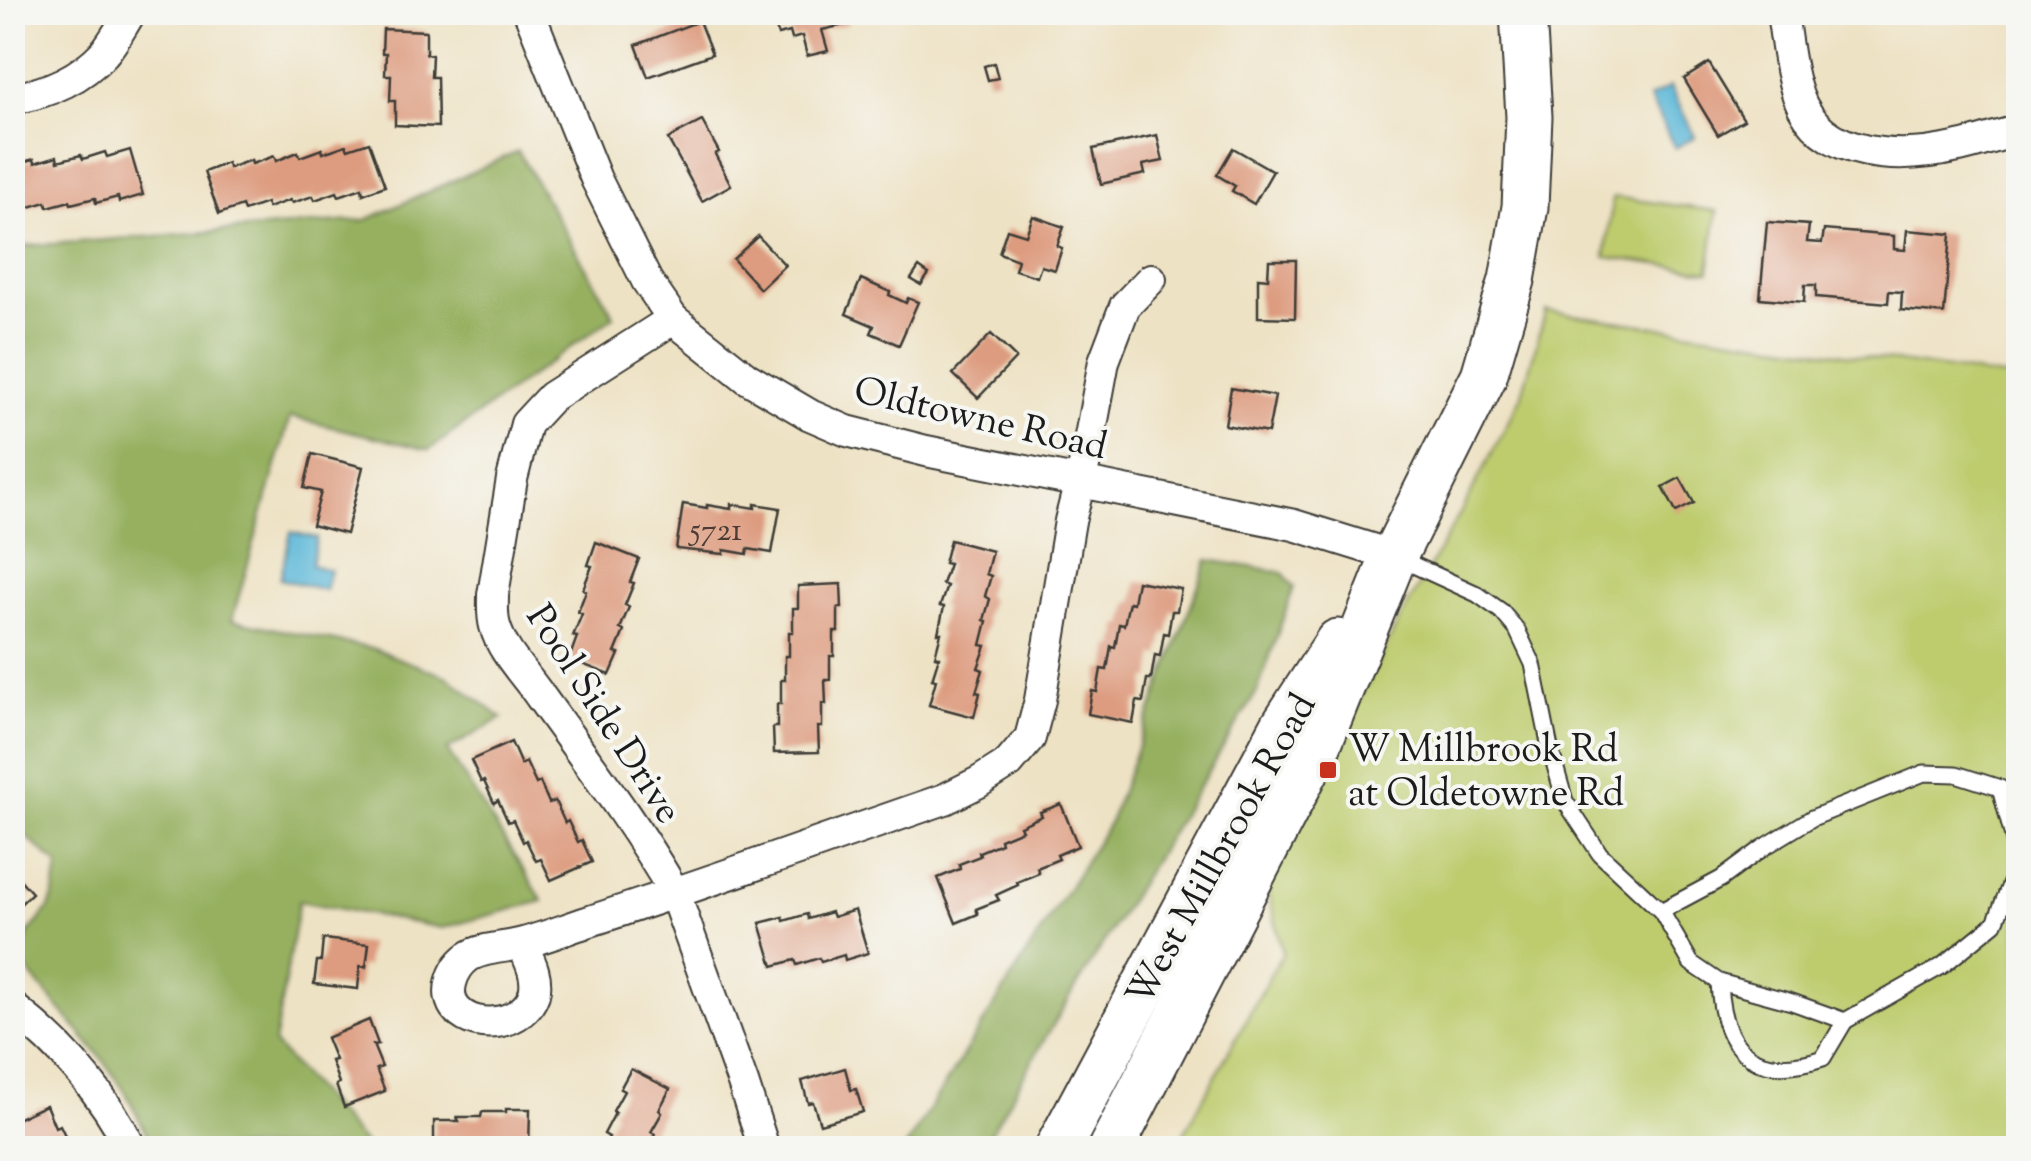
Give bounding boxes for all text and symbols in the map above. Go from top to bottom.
street label: Oldtowne Road [848,366,1112,476]
house number: 5721 [688,509,742,555]
street label: Pool Side Drive [511,595,693,835]
street label: West Millbrook Road [1115,685,1332,1017]
place label: W Millbrook Rd at Oldetowne Rd [1348,725,1624,823]
marker: W Millbrook Rd at Oldetowne Rd [1317,759,1339,781]

